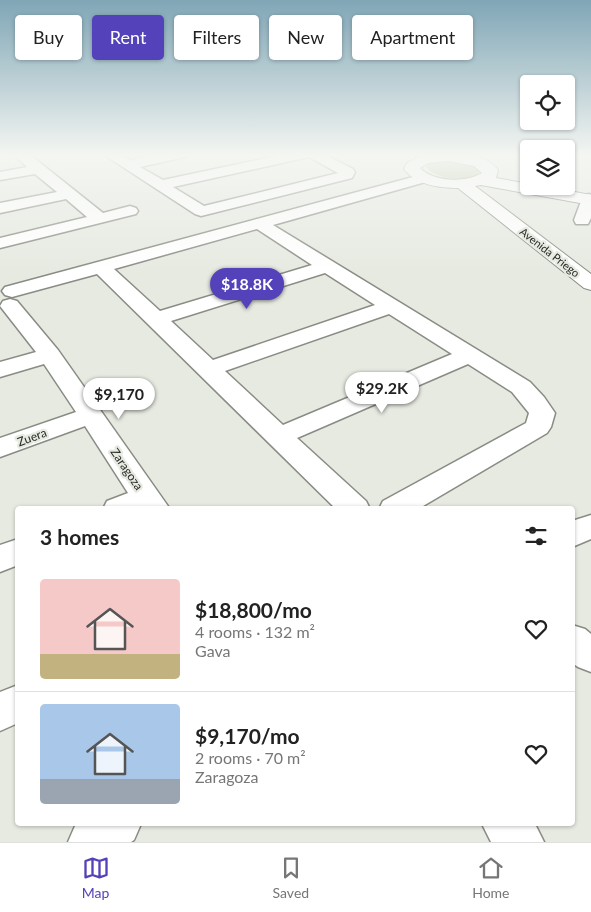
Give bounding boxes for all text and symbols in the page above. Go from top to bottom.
chip: Buy [15,15,82,60]
chip: Rent [92,15,164,60]
chip: Filters [174,15,259,60]
chip: New [269,15,342,60]
chip: Apartment [352,15,473,60]
map controls [520,75,575,195]
button: locate [520,75,575,130]
button: layers [520,140,575,195]
street label: Avenida Priego [517,225,583,279]
pin: $18.8K [206,268,288,310]
text: $18.8K [221,274,273,293]
pin: $29.2K [341,372,423,414]
pin: $9,170 [78,378,160,420]
text: $29.2K [356,378,408,397]
text: $9,170 [94,384,144,403]
street label: Zuera [15,425,49,449]
street label: Zaragoza [107,445,147,493]
icon: filters [522,522,550,550]
text: 3 homes [40,524,119,549]
text: $18,800/mo [195,597,312,622]
icon: home [80,599,140,659]
icon: heart [522,615,550,643]
text: 4 rooms · 132 m² [195,622,315,641]
text: Gava [195,641,230,660]
text: $9,170/mo [195,723,300,748]
icon: home [80,724,140,784]
icon: heart [522,740,550,768]
text: 2 rooms · 70 m² [195,748,306,767]
text: Zaragoza [195,767,258,786]
tab: Map [82,854,110,901]
tab: Saved [273,854,309,901]
tab: Home [472,854,509,901]

